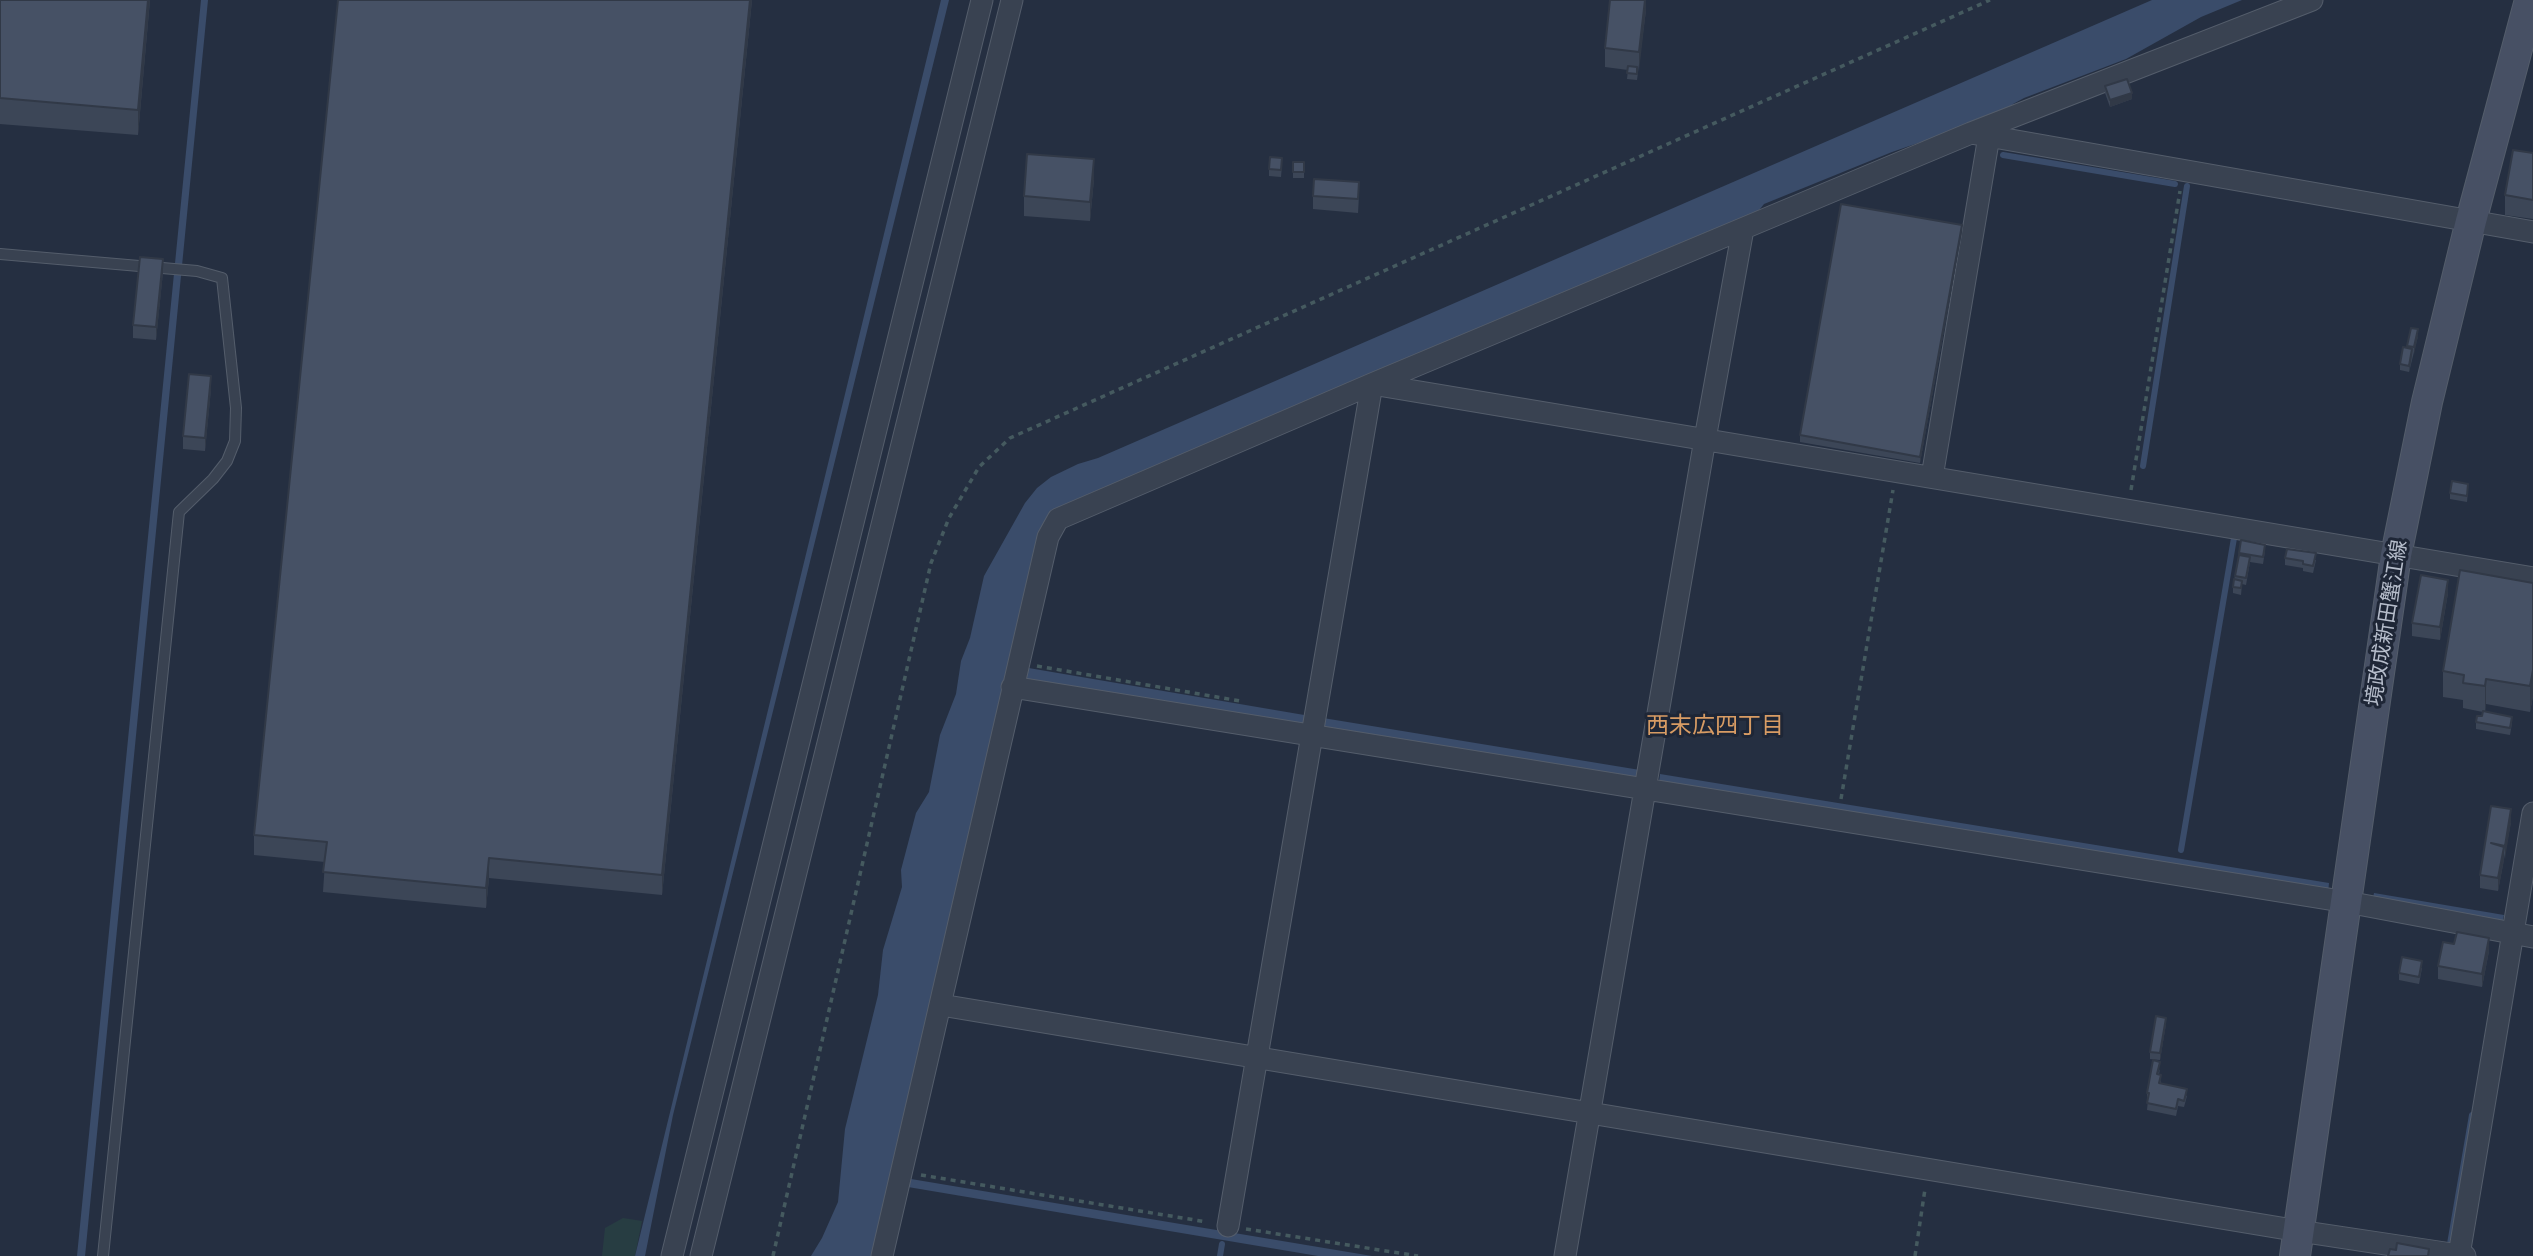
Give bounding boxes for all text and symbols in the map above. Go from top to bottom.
street label: 境政成新田蟹江線 [2361,538,2413,708]
district label: 西末広四丁目 [1646,712,1784,740]

